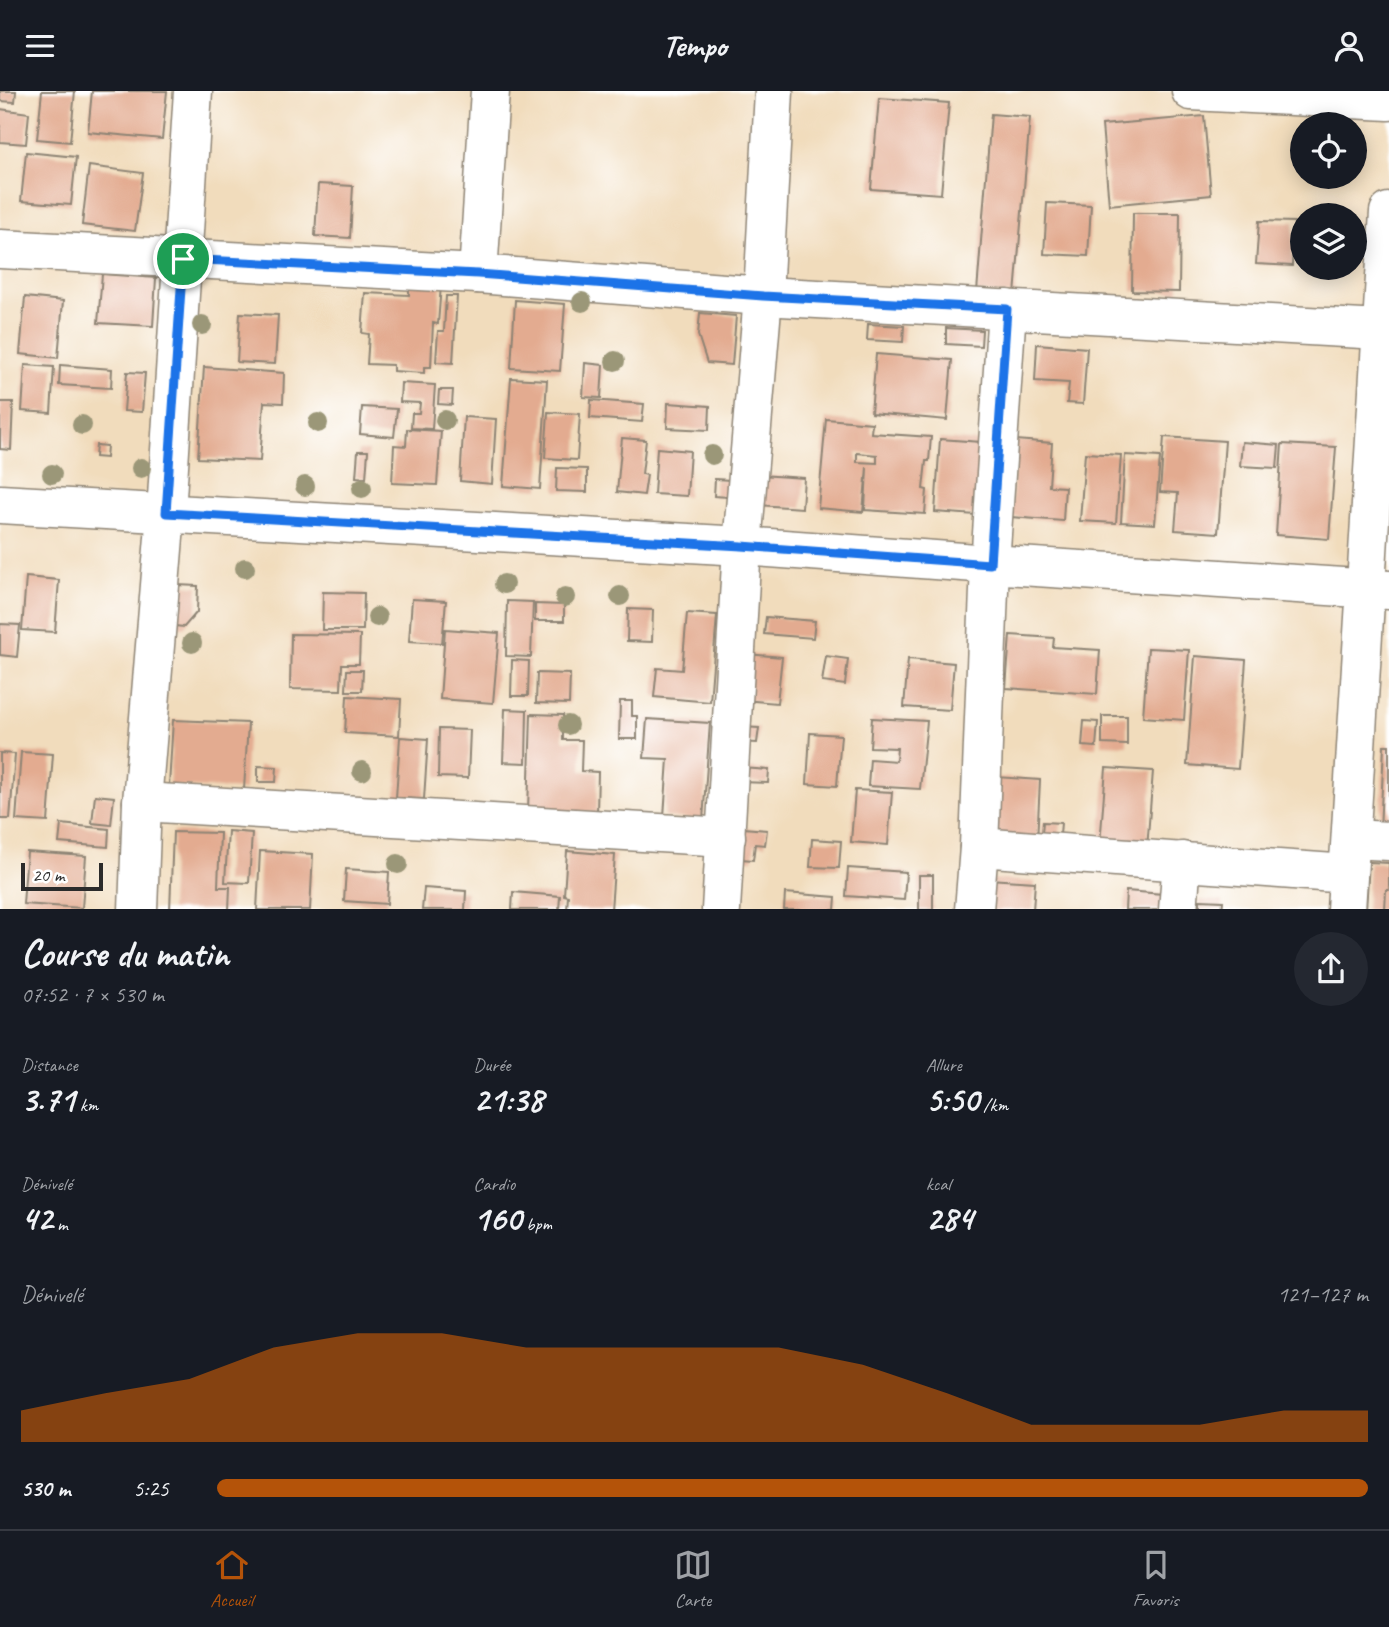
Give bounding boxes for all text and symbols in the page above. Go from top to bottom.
text: Tempo [662,25,727,66]
icon: menu [21,27,59,65]
icon: person [1330,27,1368,65]
map controls [1290,112,1367,280]
button: locate [1290,112,1367,189]
button: layers [1290,203,1367,280]
pin [153,229,213,289]
icon: arrive [164,240,202,278]
scale bar [21,860,103,892]
text: 20 m [32,863,64,887]
text: Course du matin [21,930,229,977]
button: share [1294,932,1368,1006]
text: 07:52 · 7 × 530 m [21,980,164,1009]
text: Distance [21,1053,78,1077]
text: Durée [473,1053,511,1077]
text: Allure [926,1053,962,1077]
text: 3.71 [21,1077,75,1122]
text: 21:38 [473,1077,543,1122]
text: 5:50 [926,1077,979,1122]
text: km [75,1093,98,1117]
text: /km [979,1093,1008,1117]
text: Dénivelé [21,1172,72,1196]
text: Cardio [473,1172,515,1196]
text: kcal [926,1172,951,1196]
text: 42 [21,1196,53,1241]
text: 160 [473,1196,521,1241]
text: 284 [926,1196,973,1241]
text: m [53,1212,68,1236]
text: bpm [521,1212,552,1236]
text: Dénivelé [21,1280,83,1309]
text: 121–127 m [1277,1280,1368,1309]
text: 530 m [21,1474,70,1503]
text: 5:25 [133,1474,169,1503]
tab: Accueil [210,1546,253,1612]
tab: Carte [674,1546,712,1612]
tab: Favoris [1133,1546,1179,1612]

